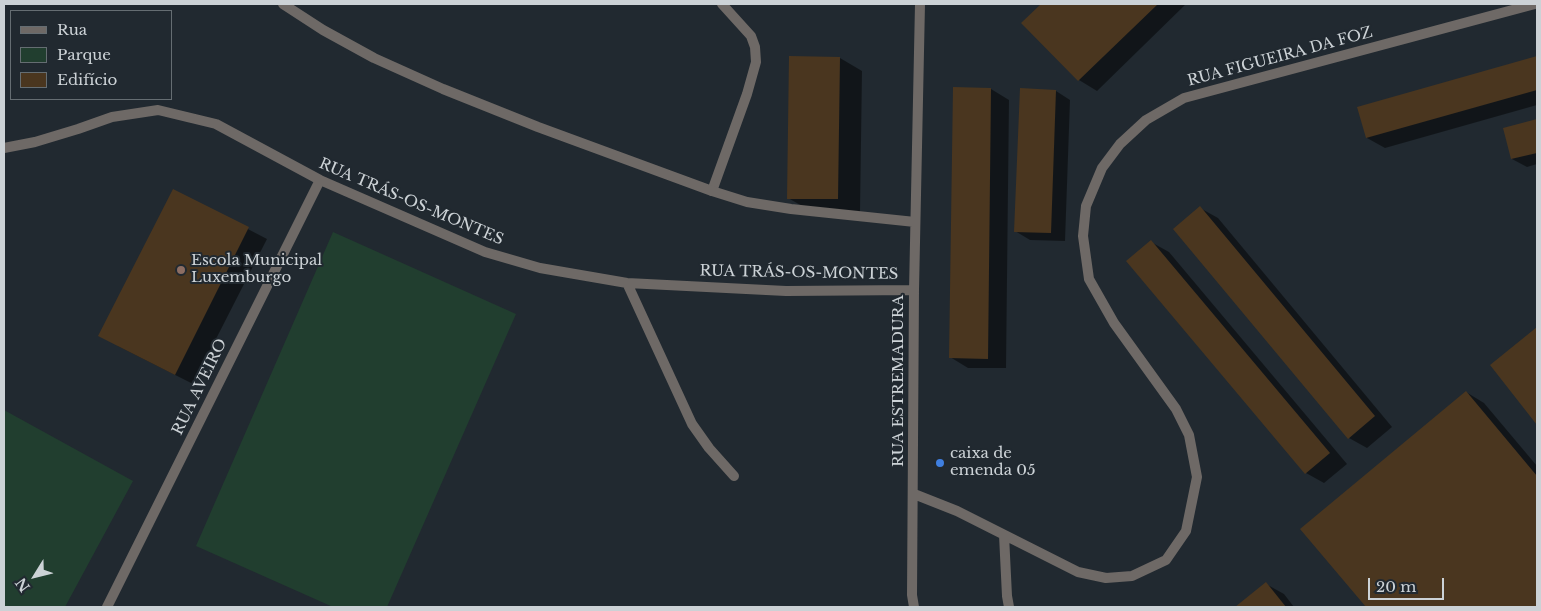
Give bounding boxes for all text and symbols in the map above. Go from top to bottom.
legend [10,10,172,100]
text: Rua [57,20,87,39]
street label: RUA FIGUEIRA DA FOZ [1185,24,1375,90]
text: Parque [57,45,111,64]
text: Edifício [57,70,117,89]
street label: RUA TRÁS-OS-MONTES [316,155,506,249]
place label: Escola Municipal Luxemburgo [191,252,322,287]
street label: RUA TRÁS-OS-MONTES [700,262,898,284]
marker: Escola Municipal Luxemburgo [175,264,187,276]
street label: RUA ESTREMADURA [890,295,908,467]
street label: RUA AVEIRO [169,336,231,438]
place label: caixa de emenda 05 [950,445,1036,480]
marker: caixa de emenda 05 [934,457,946,469]
north arrow [10,551,60,601]
scale bar [1371,568,1447,600]
text: N [12,574,34,595]
text: 20 m [1376,577,1416,596]

